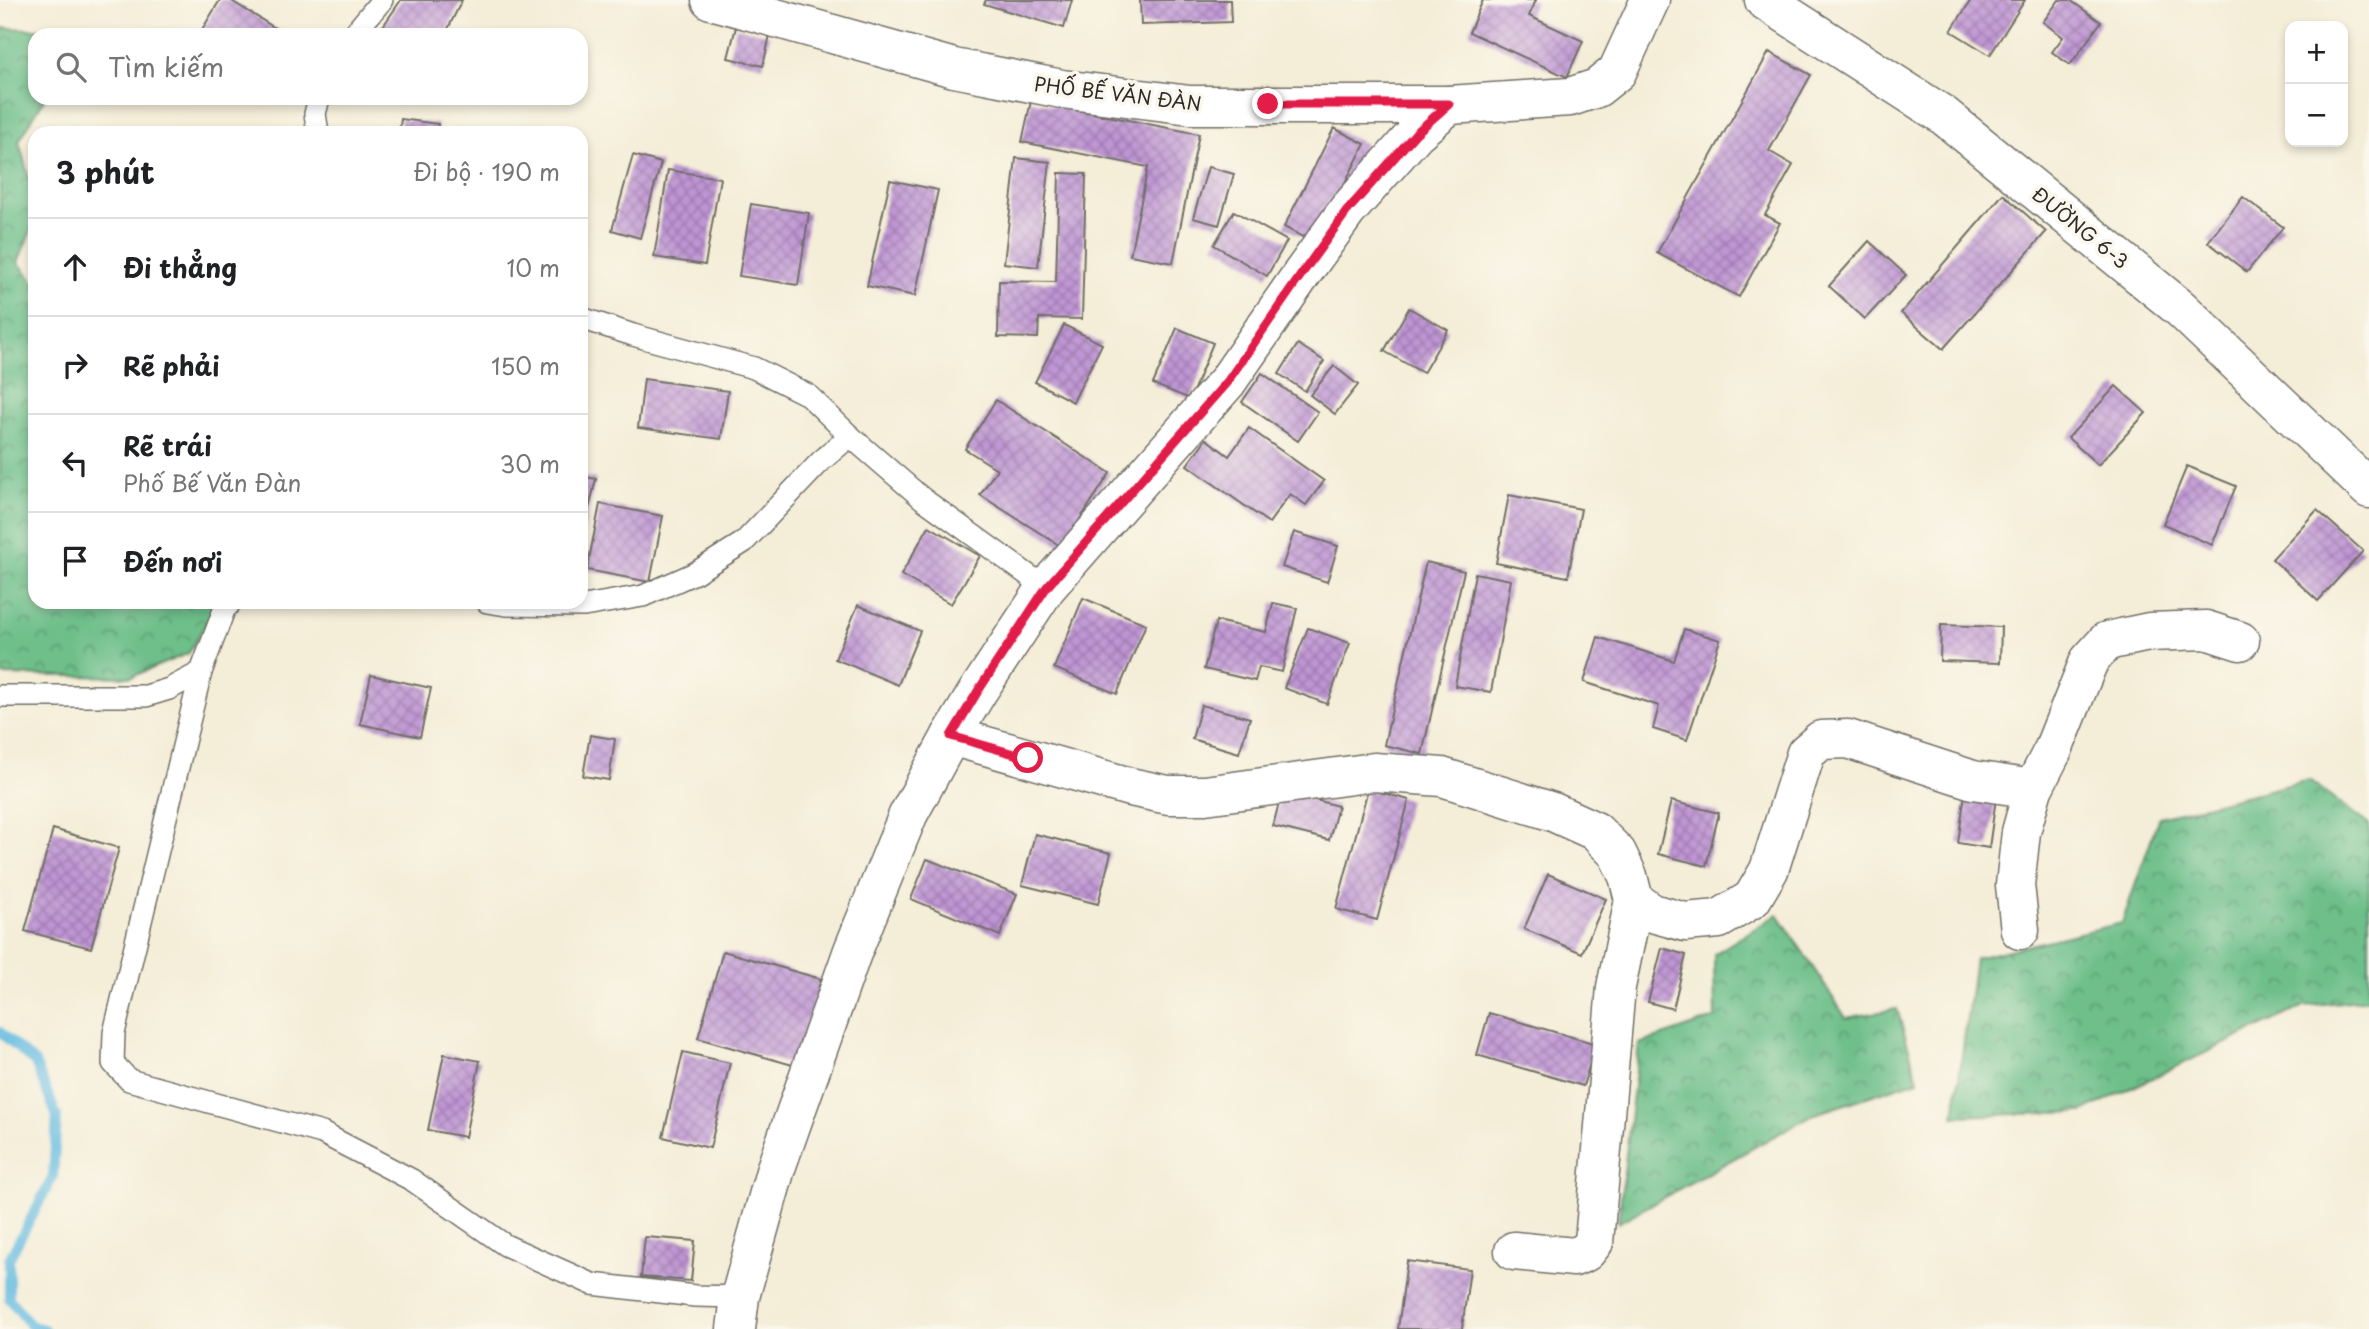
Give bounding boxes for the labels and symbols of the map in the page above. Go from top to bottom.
street label: PHỐ BẾ VĂN ĐÀN [1033,69,1203,117]
route end [1252,88,1283,119]
street label: ĐƯỜNG 6-3 [2027,179,2135,275]
route start [1012,742,1043,773]

